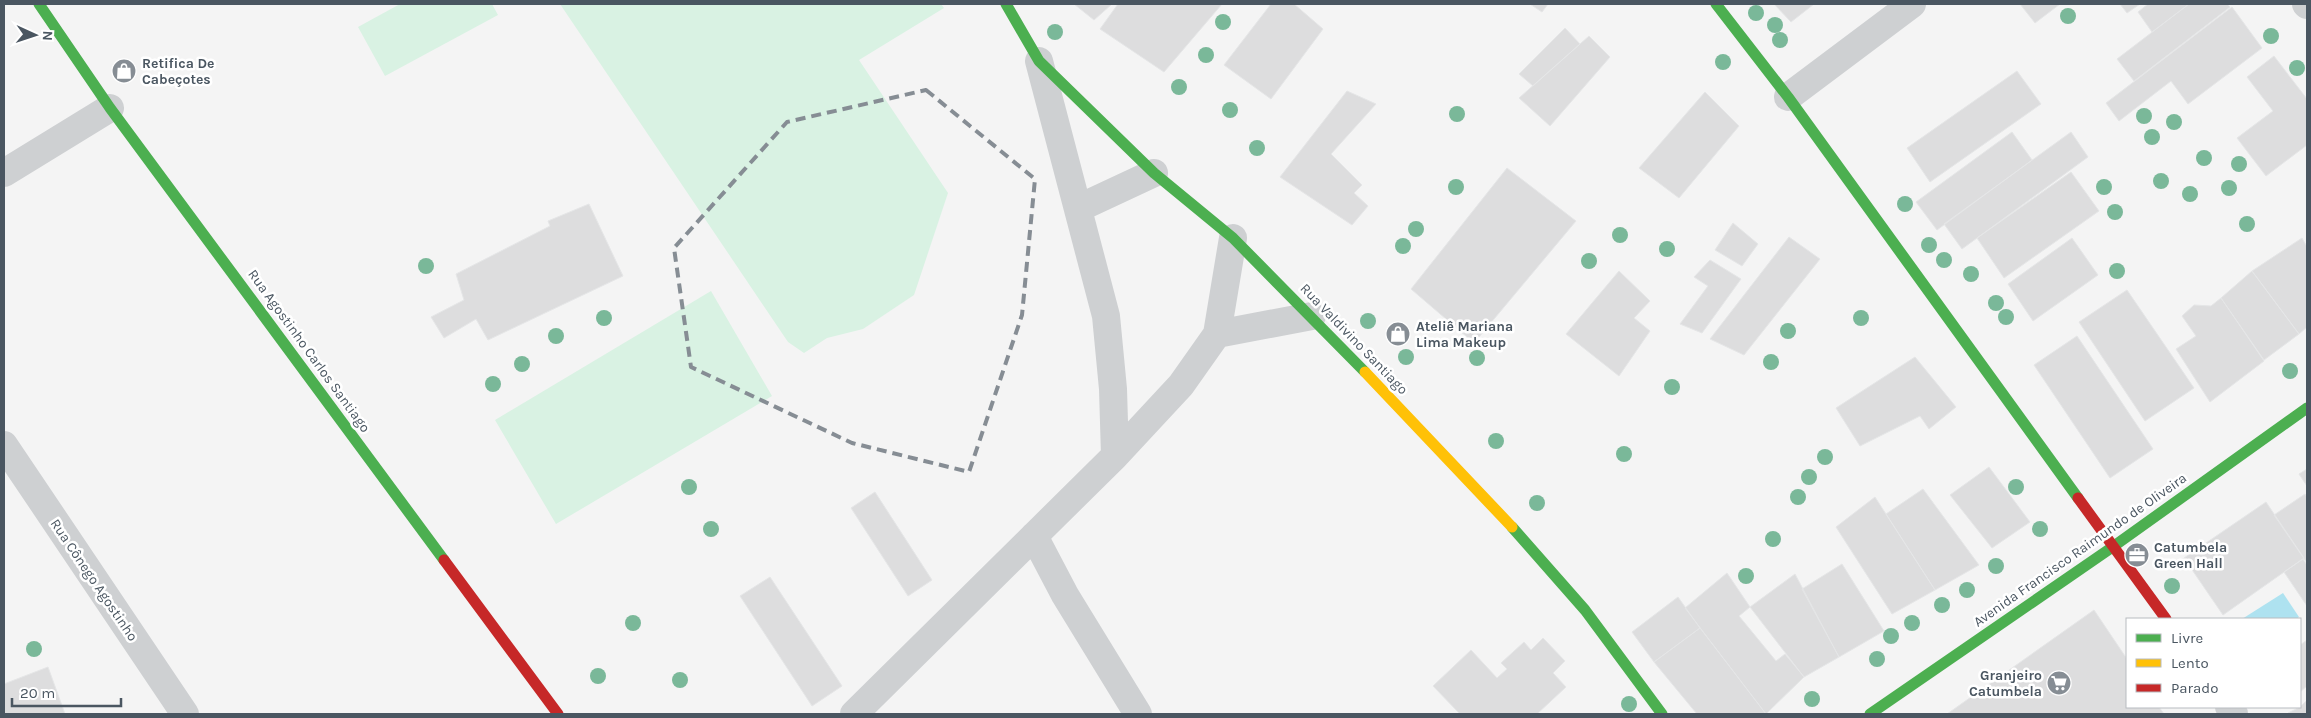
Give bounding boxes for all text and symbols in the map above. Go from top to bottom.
north arrow [10,10,60,60]
text: N [39,30,56,41]
place label: Retifica De Cabeçotes [142,55,214,88]
shop icon: Retifica De Cabeçotes [111,58,137,84]
street label: Rua Agostinho Carlos Santiago [244,266,374,436]
street label: Rua Valdivino Santiago [1297,280,1411,398]
place label: Ateliê Mariana Lima Makeup [1416,318,1513,351]
shop icon: Ateliê Mariana Lima Makeup [1385,321,1411,347]
street label: Avenida Francisco Raimundo de Oliveira [1970,470,2190,630]
street label: Rua Cônego Agostinho [47,516,141,644]
place label: Catumbela Green Hall [2154,539,2227,572]
office icon: Catumbela Green Hall [2124,542,2150,568]
legend [2126,618,2301,708]
text: Livre [2171,629,2203,647]
text: Lento [2171,654,2209,672]
place label: Granjeiro Catumbela [1969,667,2042,700]
supermarket icon: Granjeiro Catumbela [2046,670,2072,696]
scale bar [12,676,121,708]
text: Parado [2171,679,2218,697]
text: 20 m [20,684,55,702]

